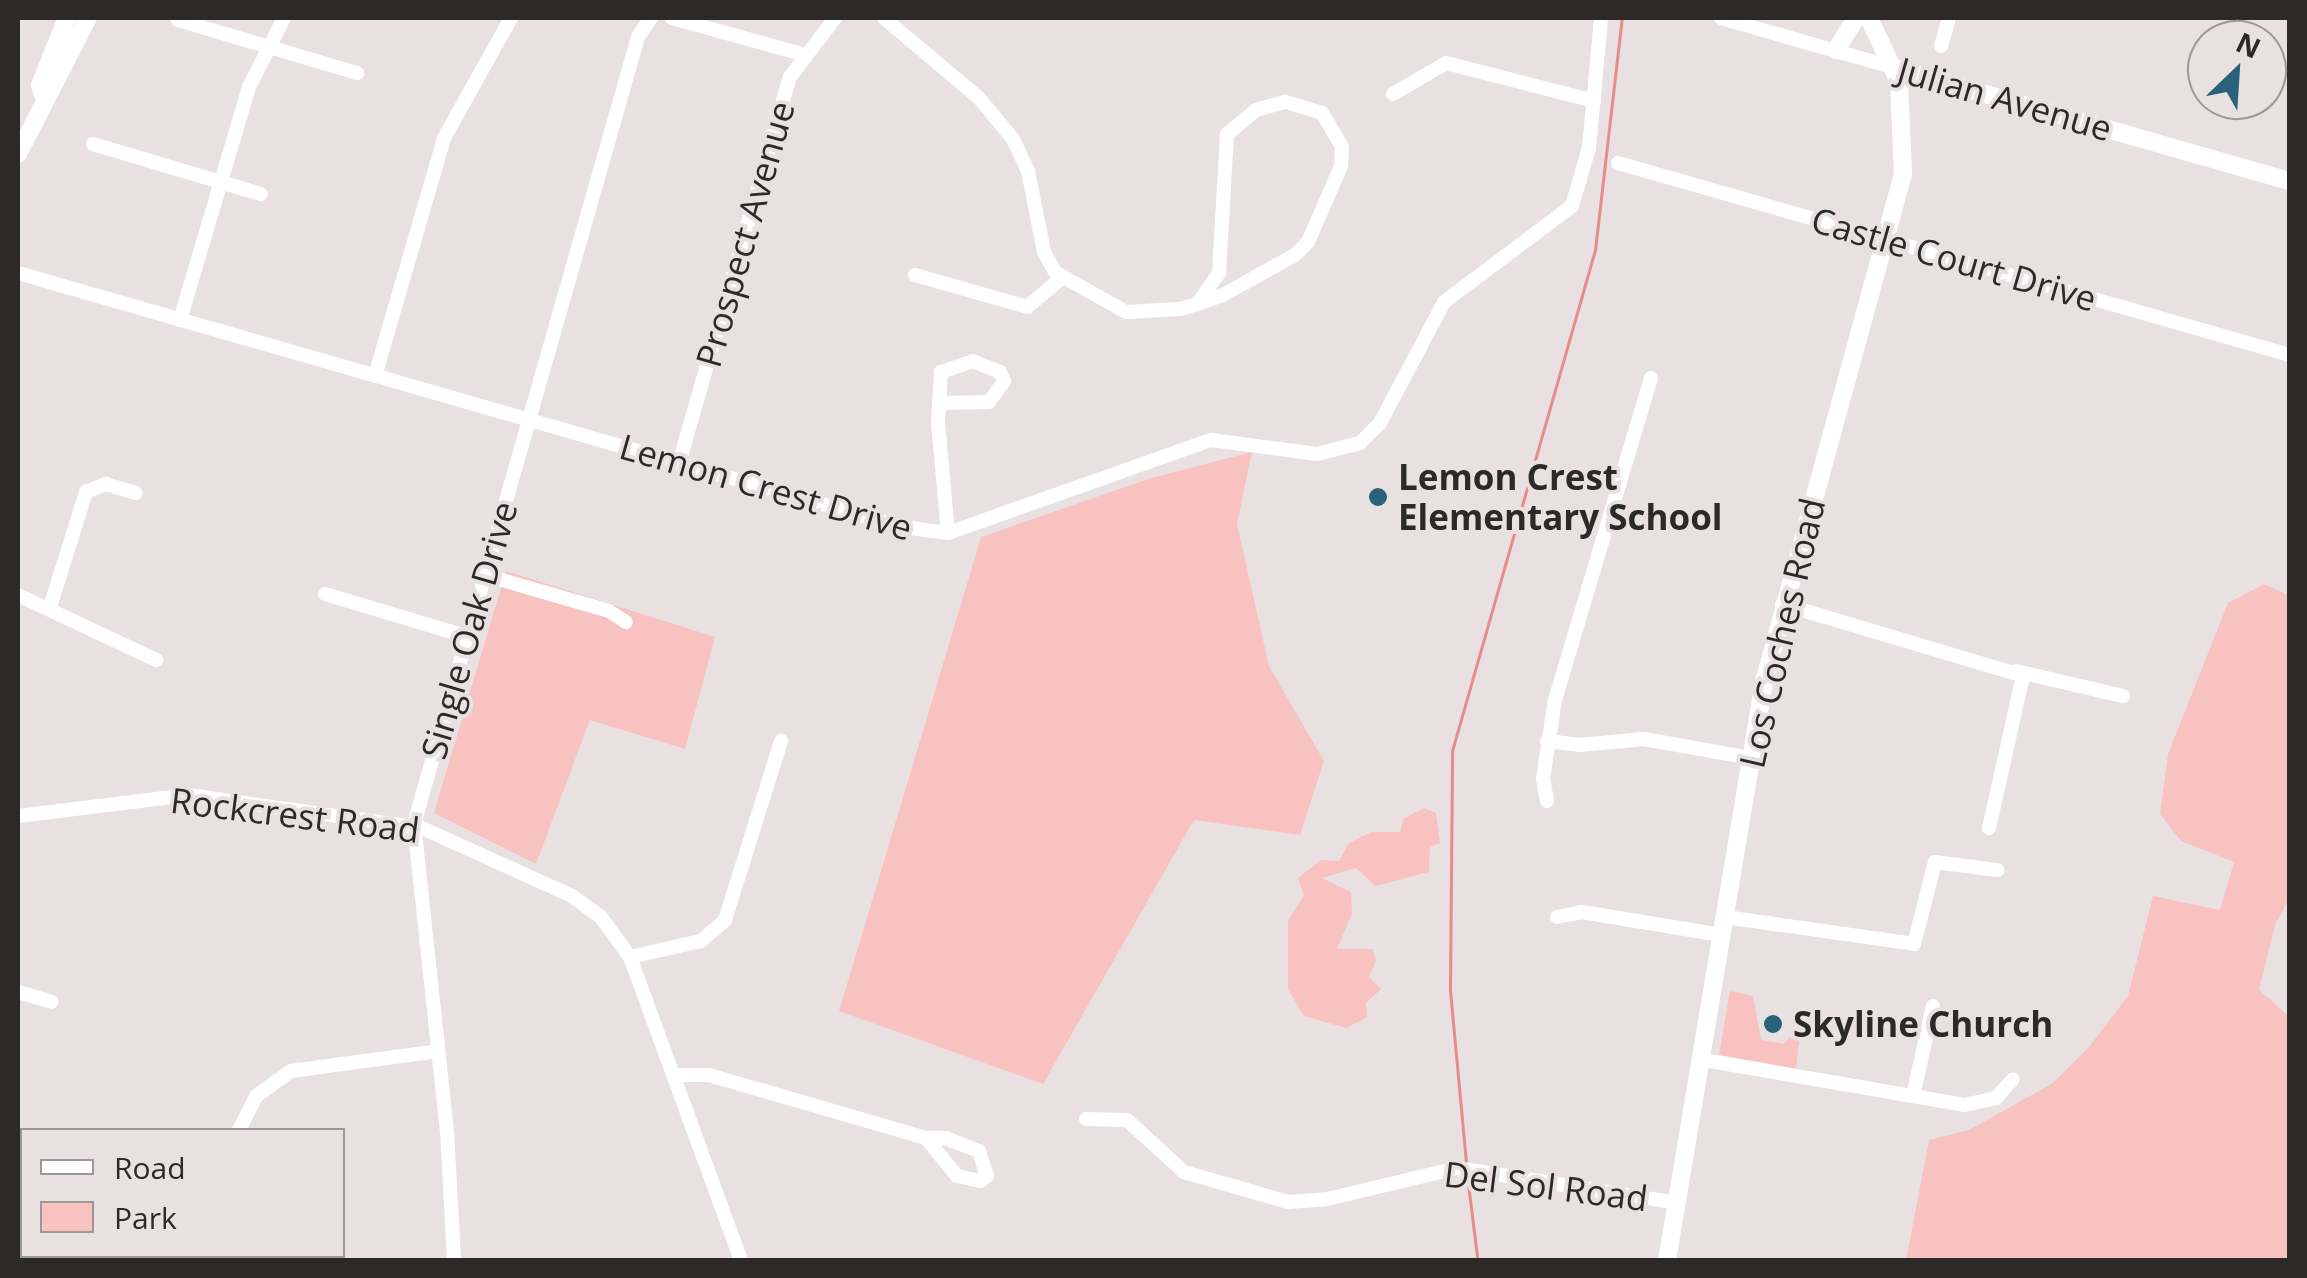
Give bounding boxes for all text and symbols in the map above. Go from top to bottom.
north arrow [2187,20,2287,120]
text: N [2230,23,2267,67]
street label: Julian Avenue [1893,48,2117,150]
street label: Prospect Avenue [687,96,803,372]
street label: Castle Court Drive [1807,198,2101,320]
street label: Lemon Crest Drive [615,425,917,549]
place label: Lemon Crest Elementary School [1398,456,1723,538]
marker: Lemon Crest Elementary School [1367,486,1389,508]
street label: Los Coches Road [1731,494,1833,772]
street label: Single Oak Drive [412,496,526,764]
street label: Rockcrest Road [168,779,422,851]
place label: Skyline Church [1793,1003,2053,1045]
marker: Skyline Church [1762,1013,1784,1035]
legend [20,1128,345,1258]
text: Road [114,1147,186,1188]
street label: Del Sol Road [1442,1153,1650,1219]
text: Park [114,1197,177,1238]

